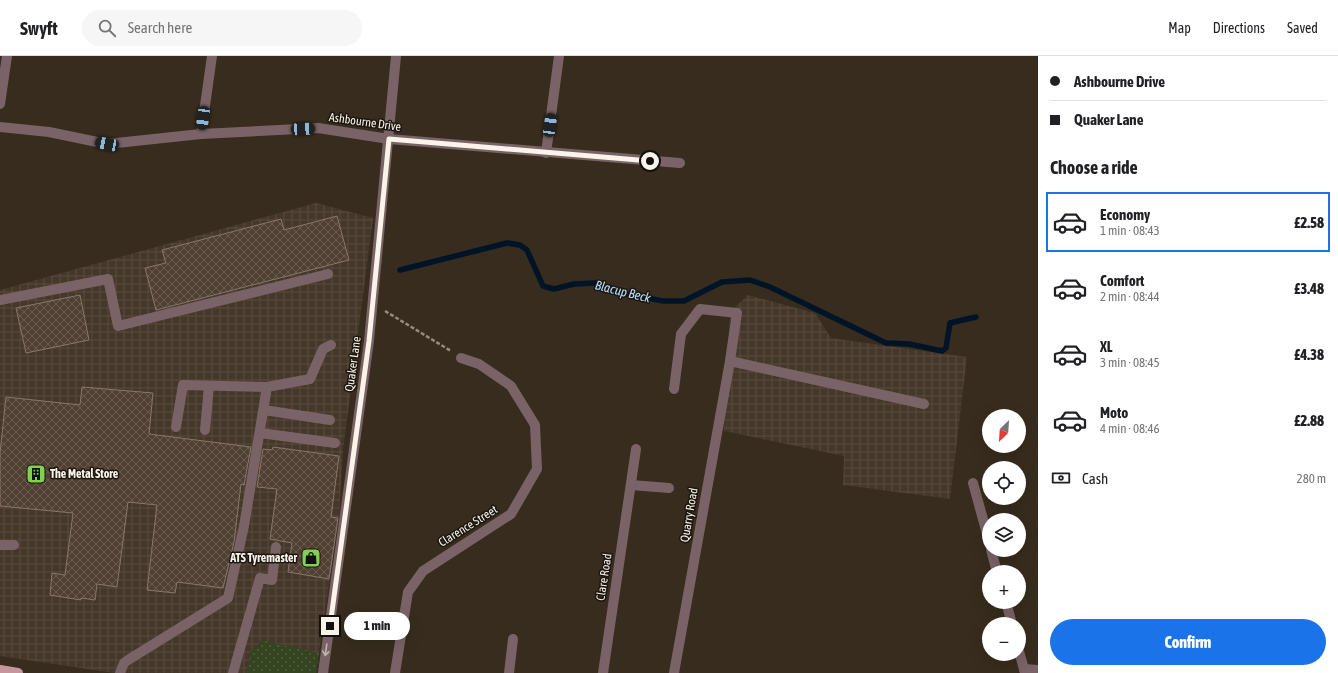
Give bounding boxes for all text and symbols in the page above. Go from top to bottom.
search box [82,10,362,46]
text: Swyft [20,17,58,39]
icon: search [96,17,118,39]
text: Search here [128,19,192,36]
text: Map [1168,20,1191,36]
text: Directions [1213,20,1265,36]
text: Saved [1287,20,1318,36]
text: Ashbourne Drive [1074,73,1165,90]
car [195,105,211,131]
street label: Ashbourne Drive [328,110,402,134]
text: Quaker Lane [1074,111,1143,128]
car [542,112,558,138]
car [291,122,315,136]
car [94,136,120,152]
route start [641,152,659,170]
text: Choose a ride [1050,157,1138,178]
icon: car [1052,204,1088,240]
text: Economy [1100,206,1150,223]
text: £2.58 [1294,214,1324,231]
text: 1 min · 08:43 [1100,223,1160,238]
icon: car [1052,270,1088,306]
text: Comfort [1100,272,1144,289]
water label: Blacup Beck [593,277,653,306]
text: £3.48 [1294,280,1324,297]
text: 2 min · 08:44 [1100,289,1160,304]
street label: Quaker Lane [342,336,364,392]
icon: car [1052,336,1088,372]
text: XL [1100,338,1113,355]
text: £4.38 [1294,346,1324,363]
text: 3 min · 08:45 [1100,355,1160,370]
icon: car [1052,402,1088,438]
text: Moto [1100,404,1128,421]
north arrow [982,409,1026,453]
map controls [982,409,1026,661]
text: £2.88 [1294,412,1324,429]
text: 4 min · 08:46 [1100,421,1160,436]
button: locate [982,461,1026,505]
building icon: The Metal Store [25,463,47,485]
place label: The Metal Store [50,467,119,481]
icon: cash [1050,467,1072,489]
text: Cash [1082,470,1108,487]
text: 280 m [1297,471,1326,486]
street label: Quarry Road [677,487,701,543]
street label: Clarence Street [436,502,501,550]
button: layers [982,513,1026,557]
shop icon: ATS Tyremaster [300,547,322,569]
place label: ATS Tyremaster [229,551,297,565]
street label: Clare Road [593,552,615,602]
button: + [982,565,1026,609]
callout: 1 min [344,612,410,640]
route end [321,617,339,635]
button: − [982,617,1026,661]
text: 1 min [364,618,390,633]
button: Confirm [1050,619,1326,665]
one-way arrow [322,643,330,656]

